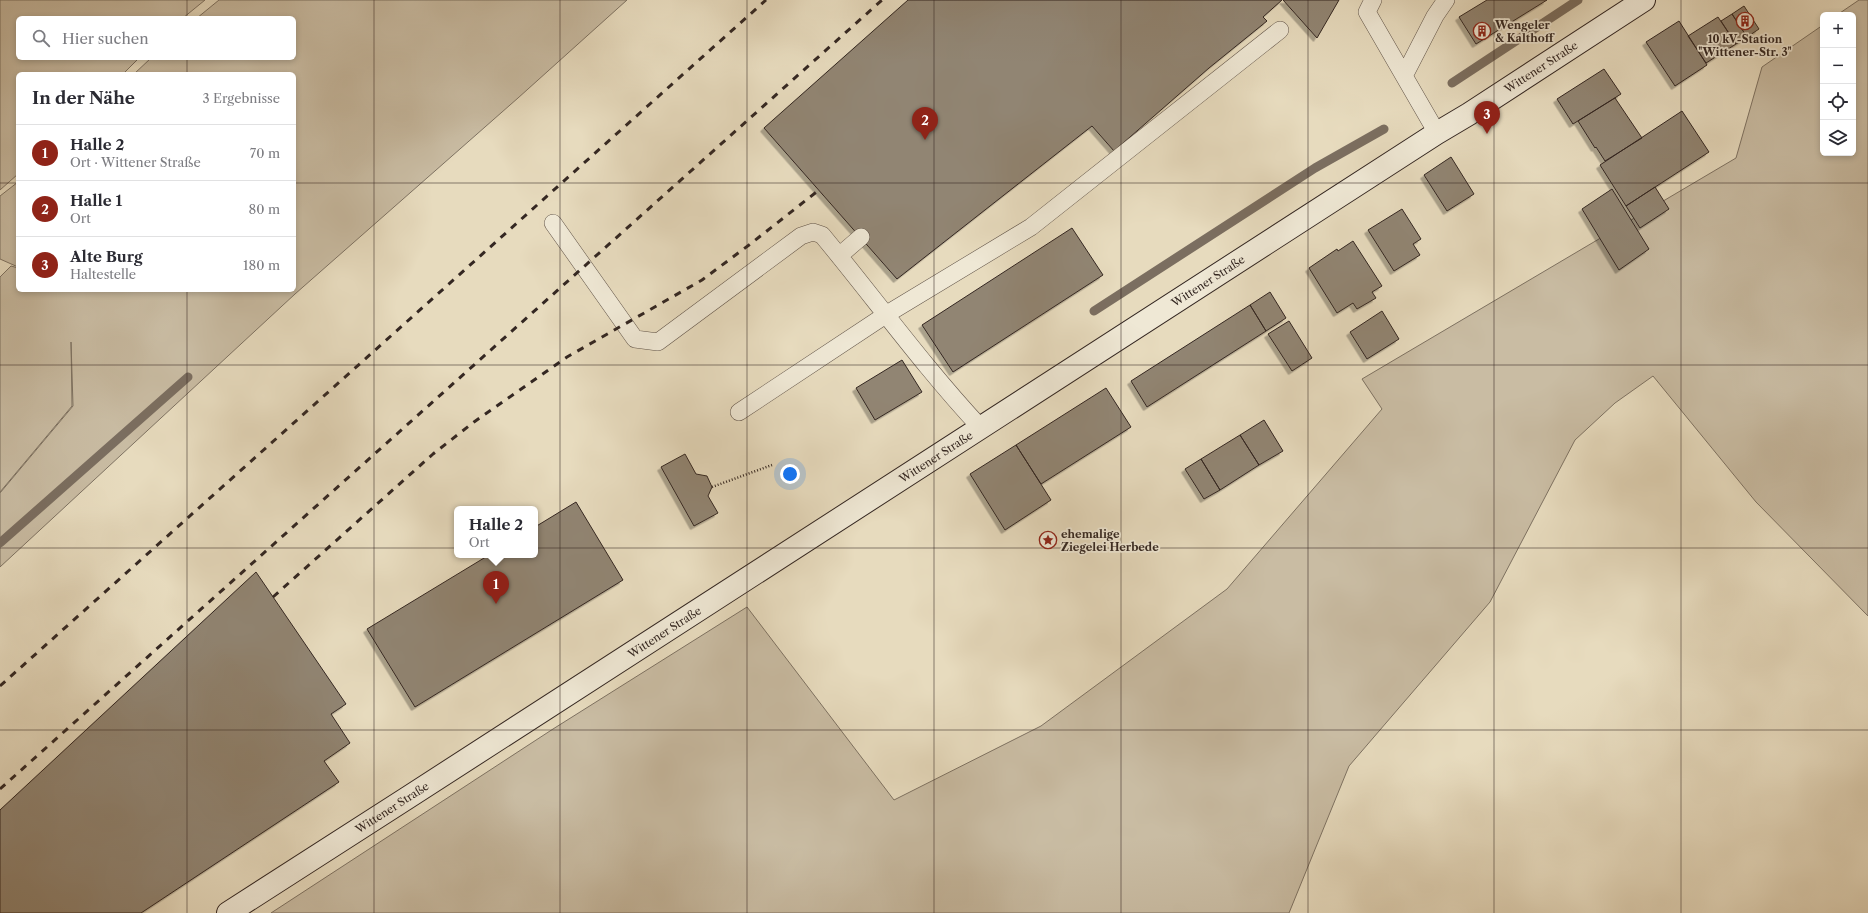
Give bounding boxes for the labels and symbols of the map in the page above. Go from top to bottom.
building icon: 10 kV-Station "Wittener-Str. 3" [1735,11,1755,31]
place label: Wengeler & Kalthoff [1494,18,1556,45]
building icon: Wengeler & Kalthoff [1472,21,1492,41]
place label: 10 kV-Station "Wittener-Str. 3" [1698,32,1792,59]
street label: Wittener Straße [1501,38,1580,97]
pin: 3 [1474,101,1500,134]
pin: 2 [912,107,938,140]
street label: Wittener Straße [1168,252,1247,310]
street label: Wittener Straße [896,428,975,486]
your location [780,464,800,484]
place label: ehemalige Ziegelei Herbede [1061,527,1159,554]
place icon: ehemalige Ziegelei Herbede [1038,530,1058,550]
pin: 1 [483,571,509,604]
street label: Wittener Straße [624,603,704,662]
street label: Wittener Straße [352,779,431,837]

